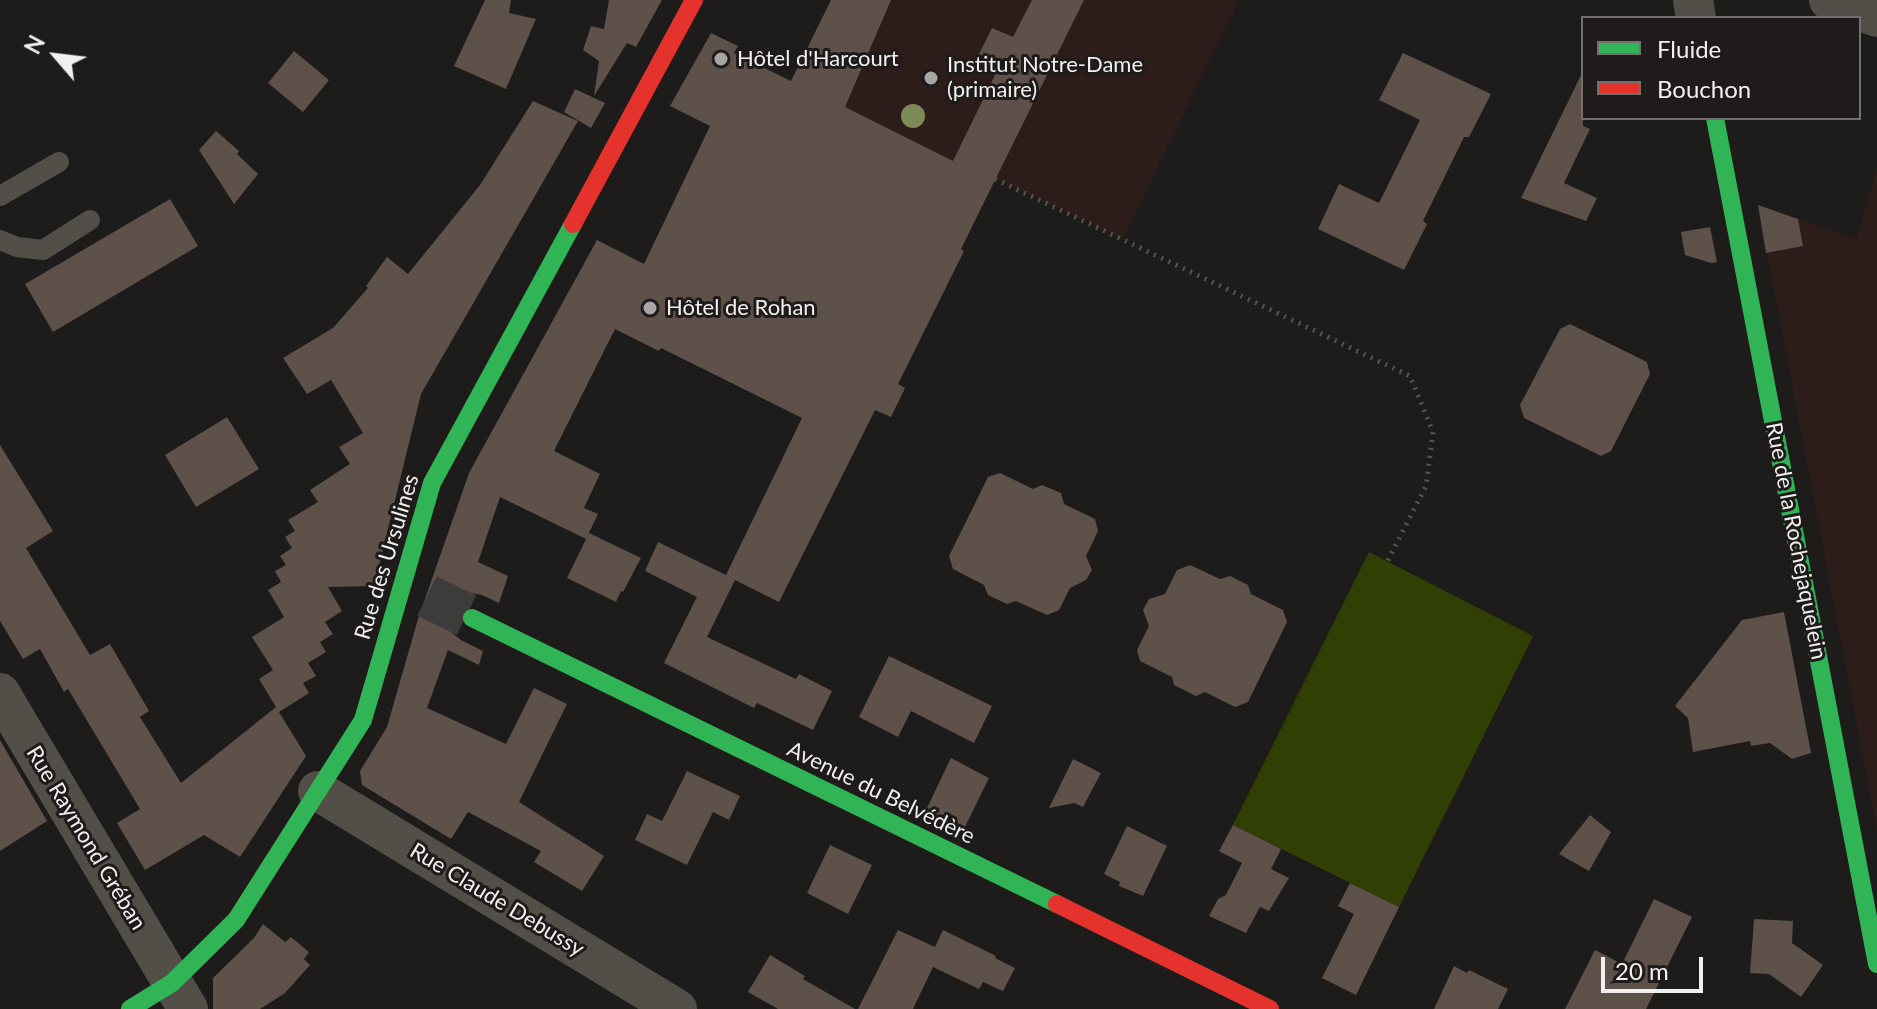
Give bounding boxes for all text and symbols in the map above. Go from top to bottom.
north arrow [16,16,96,96]
legend [1581,16,1861,120]
text: N [18,31,50,58]
text: Fluide [1657,34,1721,63]
place label: Hôtel d'Harcourt [737,46,899,72]
marker: Hôtel d'Harcourt [712,50,730,68]
place label: Institut Notre-Dame (primaire) [947,52,1143,104]
marker: Institut Notre-Dame (primaire) [922,69,940,87]
text: Bouchon [1657,74,1751,103]
place label: Hôtel de Rohan [666,295,816,321]
marker: Hôtel de Rohan [641,299,659,317]
street label: Rue de la Rochejaquelein [1760,420,1832,662]
street label: Rue des Ursulines [349,471,425,643]
street label: Avenue du Belvédère [783,736,979,850]
street label: Rue Raymond Gréban [21,741,151,935]
street label: Rue Claude Debussy [405,838,589,962]
scale bar [1605,941,1707,991]
text: 20 m [1615,956,1669,985]

